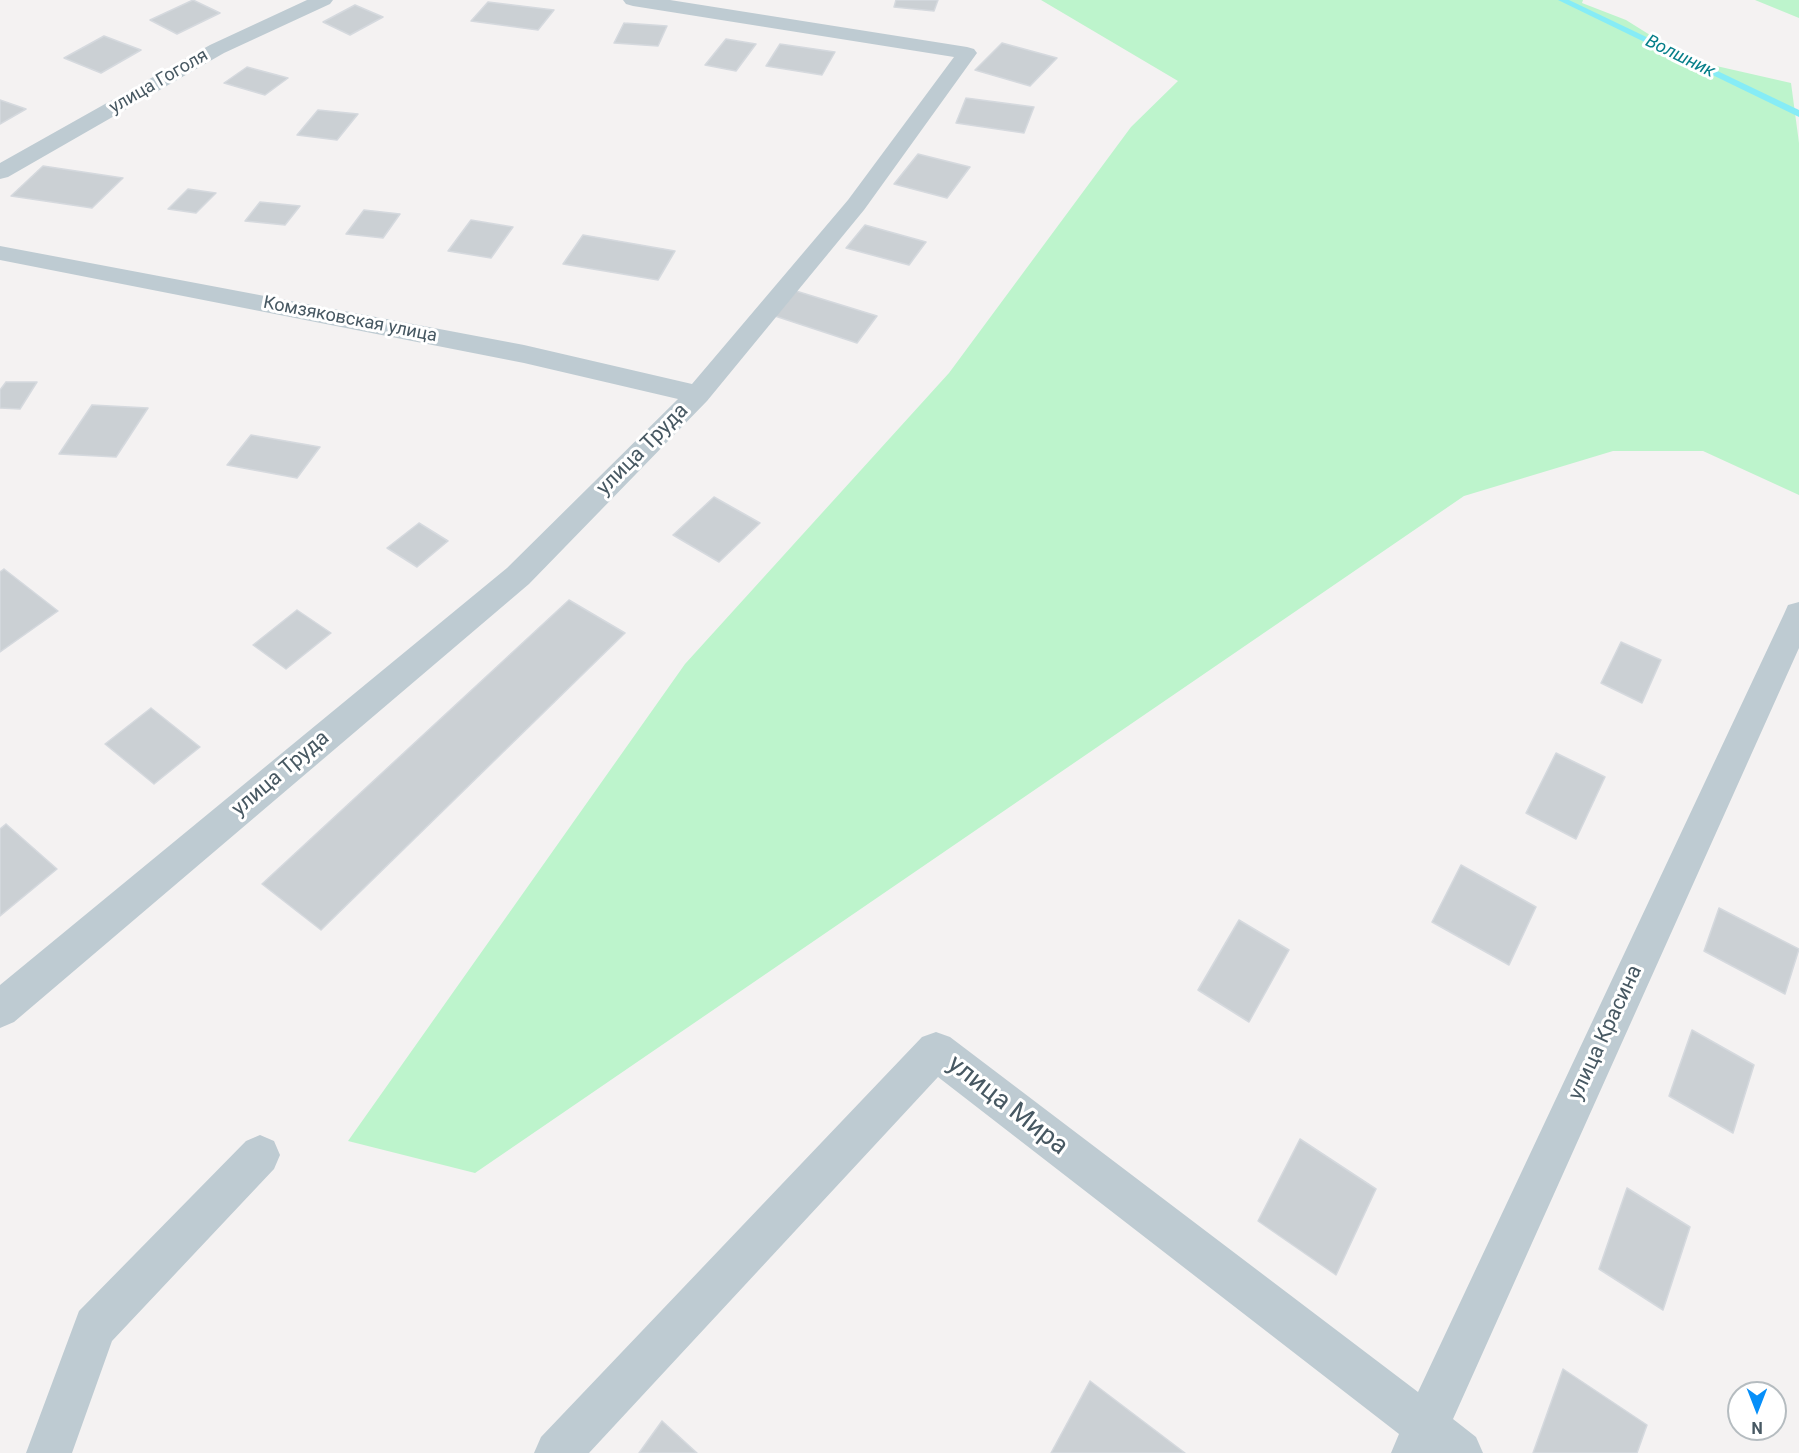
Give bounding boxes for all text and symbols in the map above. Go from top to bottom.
water label: Волшник [1642,31,1718,83]
street label: улица Гоголя [106,45,212,119]
street label: Комзяковская улица [261,293,439,347]
street label: улица Труда [592,399,694,501]
street label: улица Труда [227,726,335,822]
street label: улица Красина [1564,962,1648,1104]
street label: улица Мира [941,1049,1073,1163]
north arrow [1727,1381,1787,1441]
text: N [1751,1418,1763,1437]

